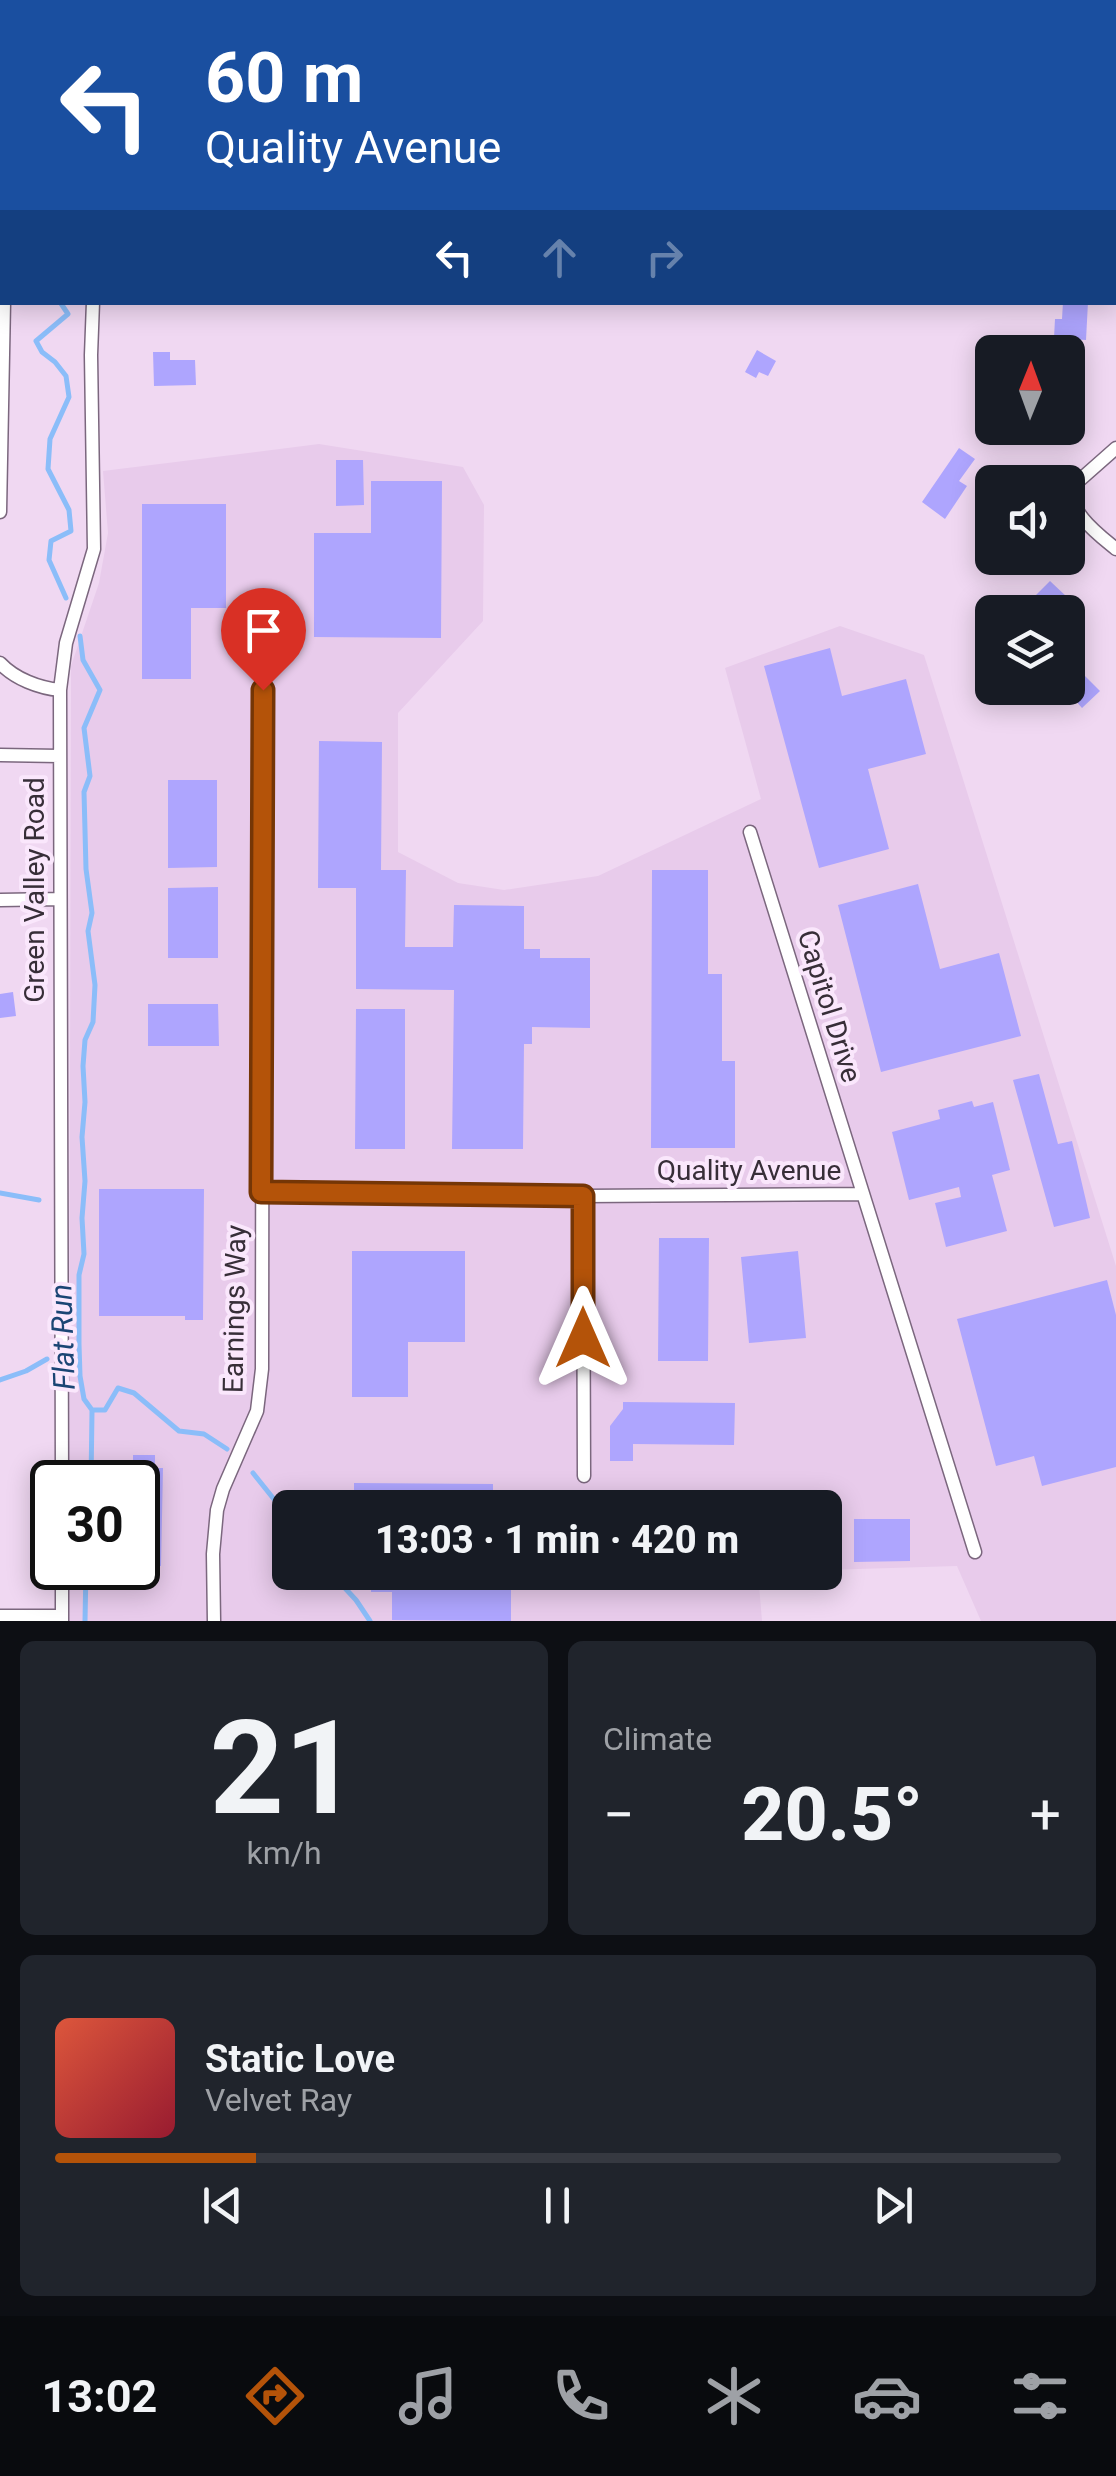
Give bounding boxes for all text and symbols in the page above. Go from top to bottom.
text: 60 m [205,37,363,119]
icon: left [40,40,170,170]
text: Quality Avenue [205,121,501,174]
icon: left [427,230,482,285]
icon: ahead [532,230,587,285]
icon: right [637,230,692,285]
north arrow [975,335,1085,445]
map controls [975,335,1085,705]
button: sound [975,465,1085,575]
pin [221,588,306,691]
button: layers [975,595,1085,705]
icon: arrive [236,603,291,658]
street label: Green Valley Road [18,777,51,1003]
street label: Capitol Drive [791,926,868,1086]
street label: Quality Avenue [657,1154,841,1187]
street label: Earnings Way [217,1225,252,1393]
water label: Flat Run [43,1283,82,1391]
position arrow [531,1286,635,1390]
speed limit sign: 30 [30,1460,160,1590]
text: 13:03 · 1 min · 420 m [375,1518,739,1562]
text: 21 [209,1692,359,1845]
text: Climate [603,1720,712,1758]
text: 20.5° [741,1770,923,1858]
text: − [603,1783,634,1847]
text: + [1030,1783,1061,1847]
text: km/h [246,1834,322,1872]
text: Static Love [205,2037,395,2081]
text: Velvet Ray [205,2081,352,2119]
icon: previous [195,2178,250,2233]
icon: pause [530,2178,585,2233]
icon: next [866,2178,921,2233]
icon: directions [240,2361,310,2431]
icon: music [393,2361,463,2431]
icon: phone [546,2361,616,2431]
icon: climate [699,2361,769,2431]
icon: car [852,2361,922,2431]
icon: filters [1005,2361,1075,2431]
text: 13:02 [41,2370,157,2423]

